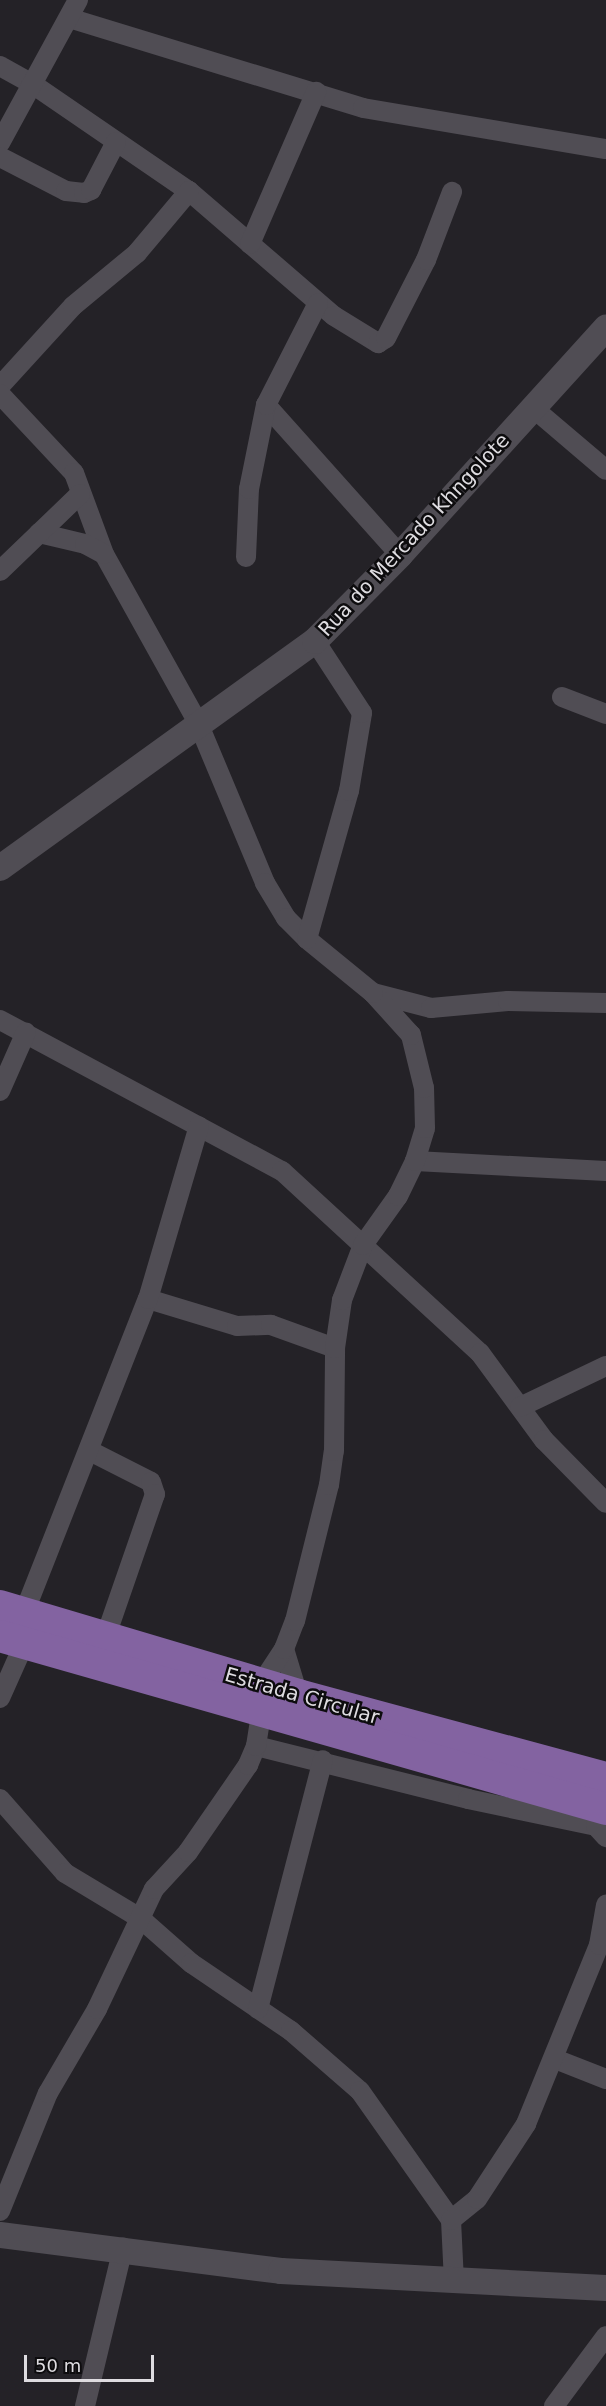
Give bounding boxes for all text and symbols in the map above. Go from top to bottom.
street label: Rua do Mercado Khngolote [314,429,514,641]
street label: Estrada Circular [222,1662,382,1730]
scale bar [27,2343,158,2381]
text: 50 m [35,2355,81,2376]

